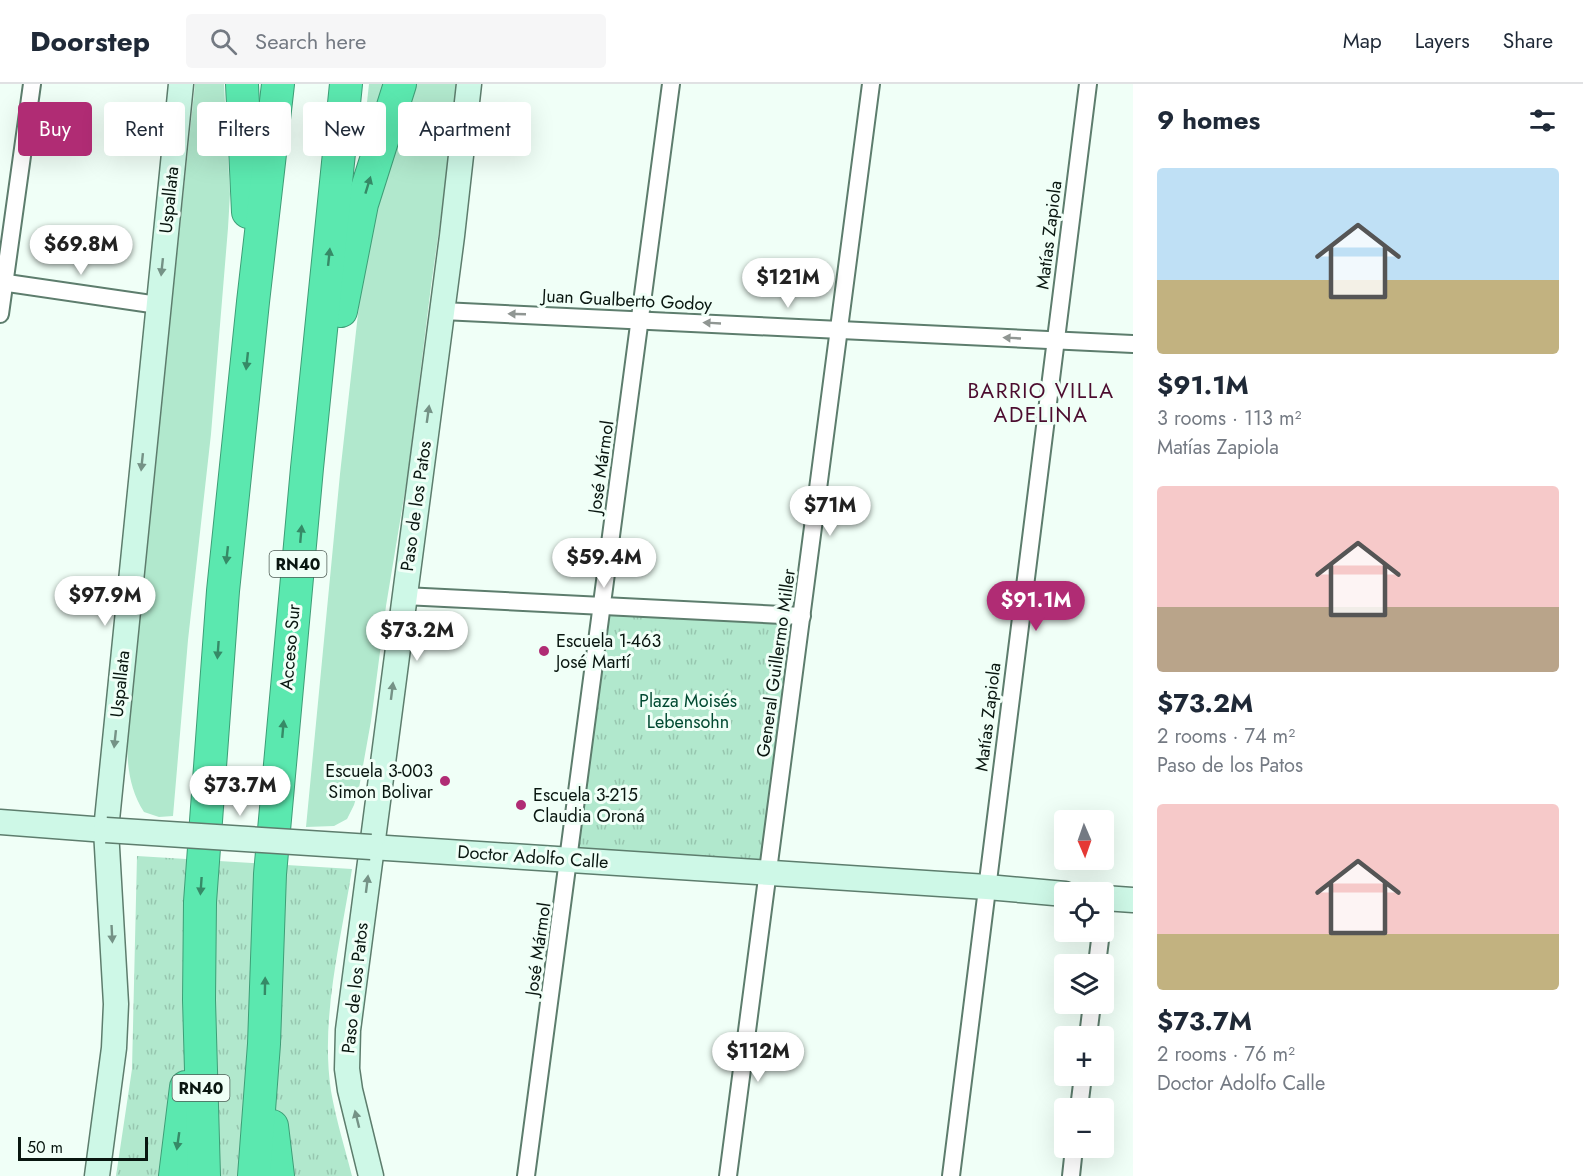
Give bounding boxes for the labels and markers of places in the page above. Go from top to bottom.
pin: $69.8M [32,225,130,276]
pin: $121M [746,258,830,309]
pin: $71M [794,486,866,537]
pin: $59.4M [555,538,653,589]
pin: $97.9M [56,576,154,627]
pin: $91.1M [987,581,1085,632]
pin: $73.2M [368,611,466,662]
place label: Escuela 1-463 José Martí [554,628,661,675]
marker: Escuela 1-463 José Martí [537,644,551,658]
place label: Escuela 3-003 Simon Bolivar [325,758,434,805]
pin: $73.7M [191,766,289,817]
marker: Escuela 3-003 Simon Bolivar [438,774,452,788]
place label: Escuela 3-215 Claudia Oroná [533,782,645,829]
marker: Escuela 3-215 Claudia Oroná [514,798,528,812]
pin: $112M [716,1032,800,1083]

